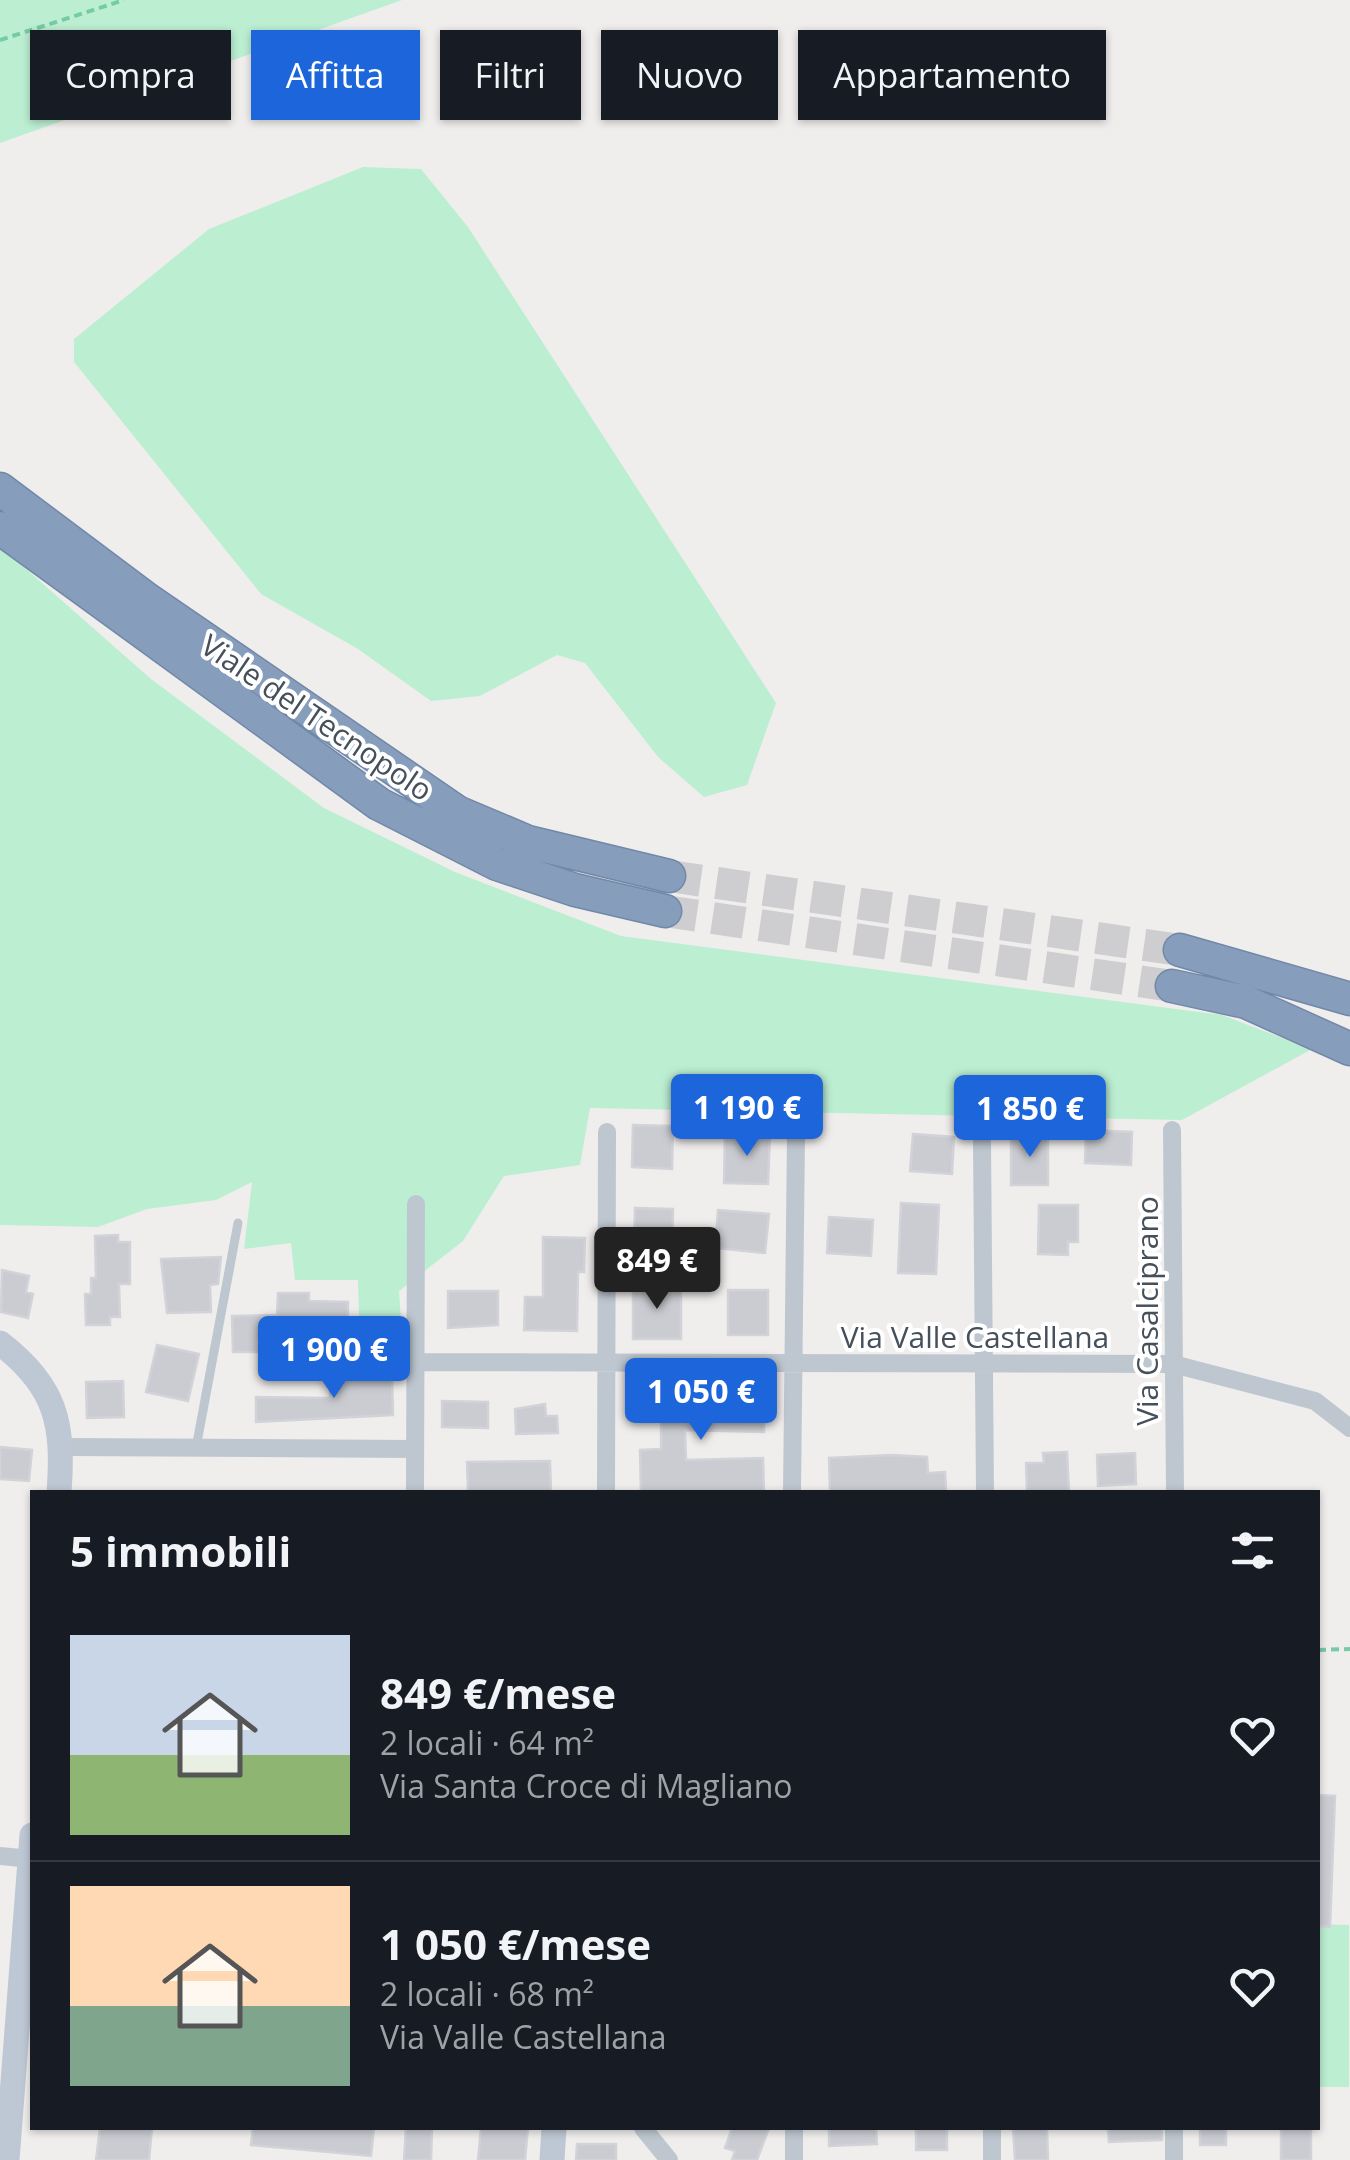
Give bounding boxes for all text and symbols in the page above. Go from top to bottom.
chip: Compra [30,30,231,120]
chip: Affitta [251,30,420,120]
chip: Filtri [440,30,581,120]
chip: Nuovo [601,30,778,120]
chip: Appartamento [798,30,1106,120]
street label: Viale del Tecnopolo [193,624,441,810]
pin: 1 190 € [655,1074,839,1159]
pin: 1 850 € [938,1075,1122,1160]
text: 1 190 € [693,1085,801,1128]
text: 1 850 € [976,1086,1084,1129]
street label: Via Casalciprano [1126,1196,1167,1426]
pin: 849 € [587,1227,727,1312]
text: 849 € [616,1238,698,1281]
pin: 1 900 € [242,1316,426,1401]
street label: Via Valle Castellana [841,1316,1109,1357]
text: 1 900 € [280,1327,388,1370]
pin: 1 050 € [609,1358,793,1443]
text: 1 050 € [647,1369,755,1412]
text: 5 immobili [70,1522,291,1579]
icon: filters [1225,1523,1280,1578]
text: 849 €/mese [380,1664,616,1721]
icon: home [150,1675,270,1795]
icon: heart [1225,1708,1280,1763]
text: 2 locali · 64 m² [380,1721,594,1764]
text: Via Santa Croce di Magliano [380,1764,793,1807]
text: 1 050 €/mese [380,1915,651,1972]
icon: home [150,1926,270,2046]
icon: heart [1225,1959,1280,2014]
text: 2 locali · 68 m² [380,1972,594,2015]
text: Via Valle Castellana [380,2015,666,2058]

